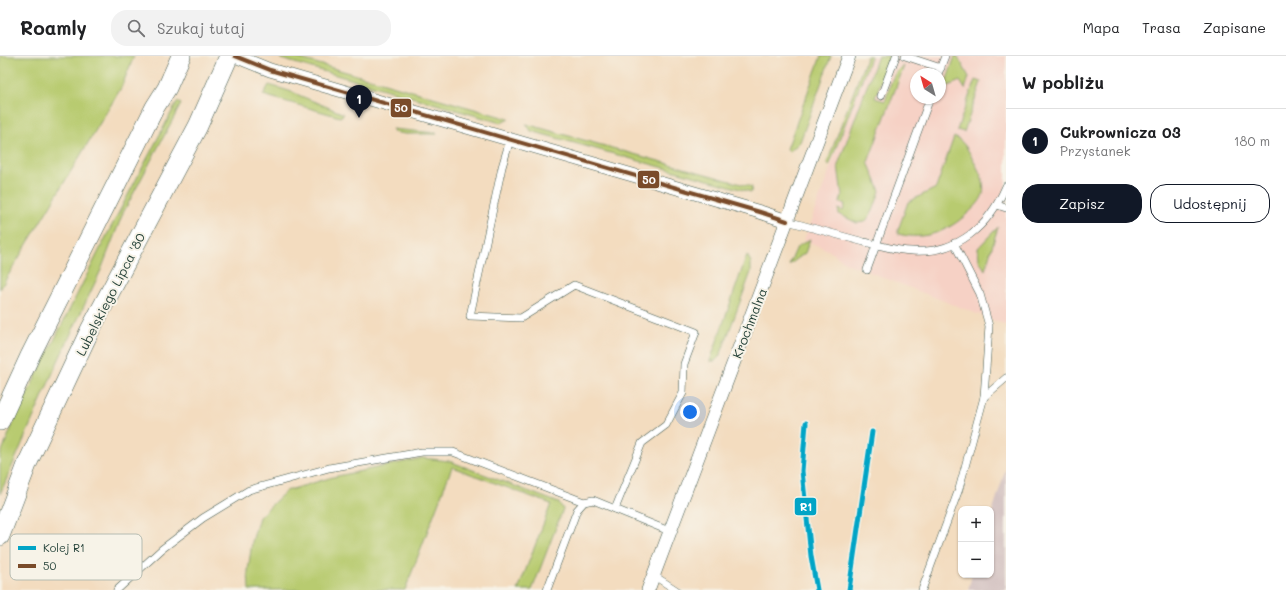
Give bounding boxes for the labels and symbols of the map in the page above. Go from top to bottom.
north arrow [910,68,946,104]
pin: 1 [346,85,372,118]
line badge: 50 [390,98,412,118]
text: 50 [394,100,408,115]
line badge: 50 [637,170,660,189]
text: 50 [642,172,656,187]
street label: Lubelskiego Lipca '80 [72,230,148,358]
street label: Krochmalna [728,285,770,361]
your location [680,402,700,422]
line badge: R1 [794,497,817,516]
text: R1 [800,499,812,514]
legend [10,534,142,580]
text: Kolej R1 [43,540,85,555]
text: 50 [43,558,56,573]

